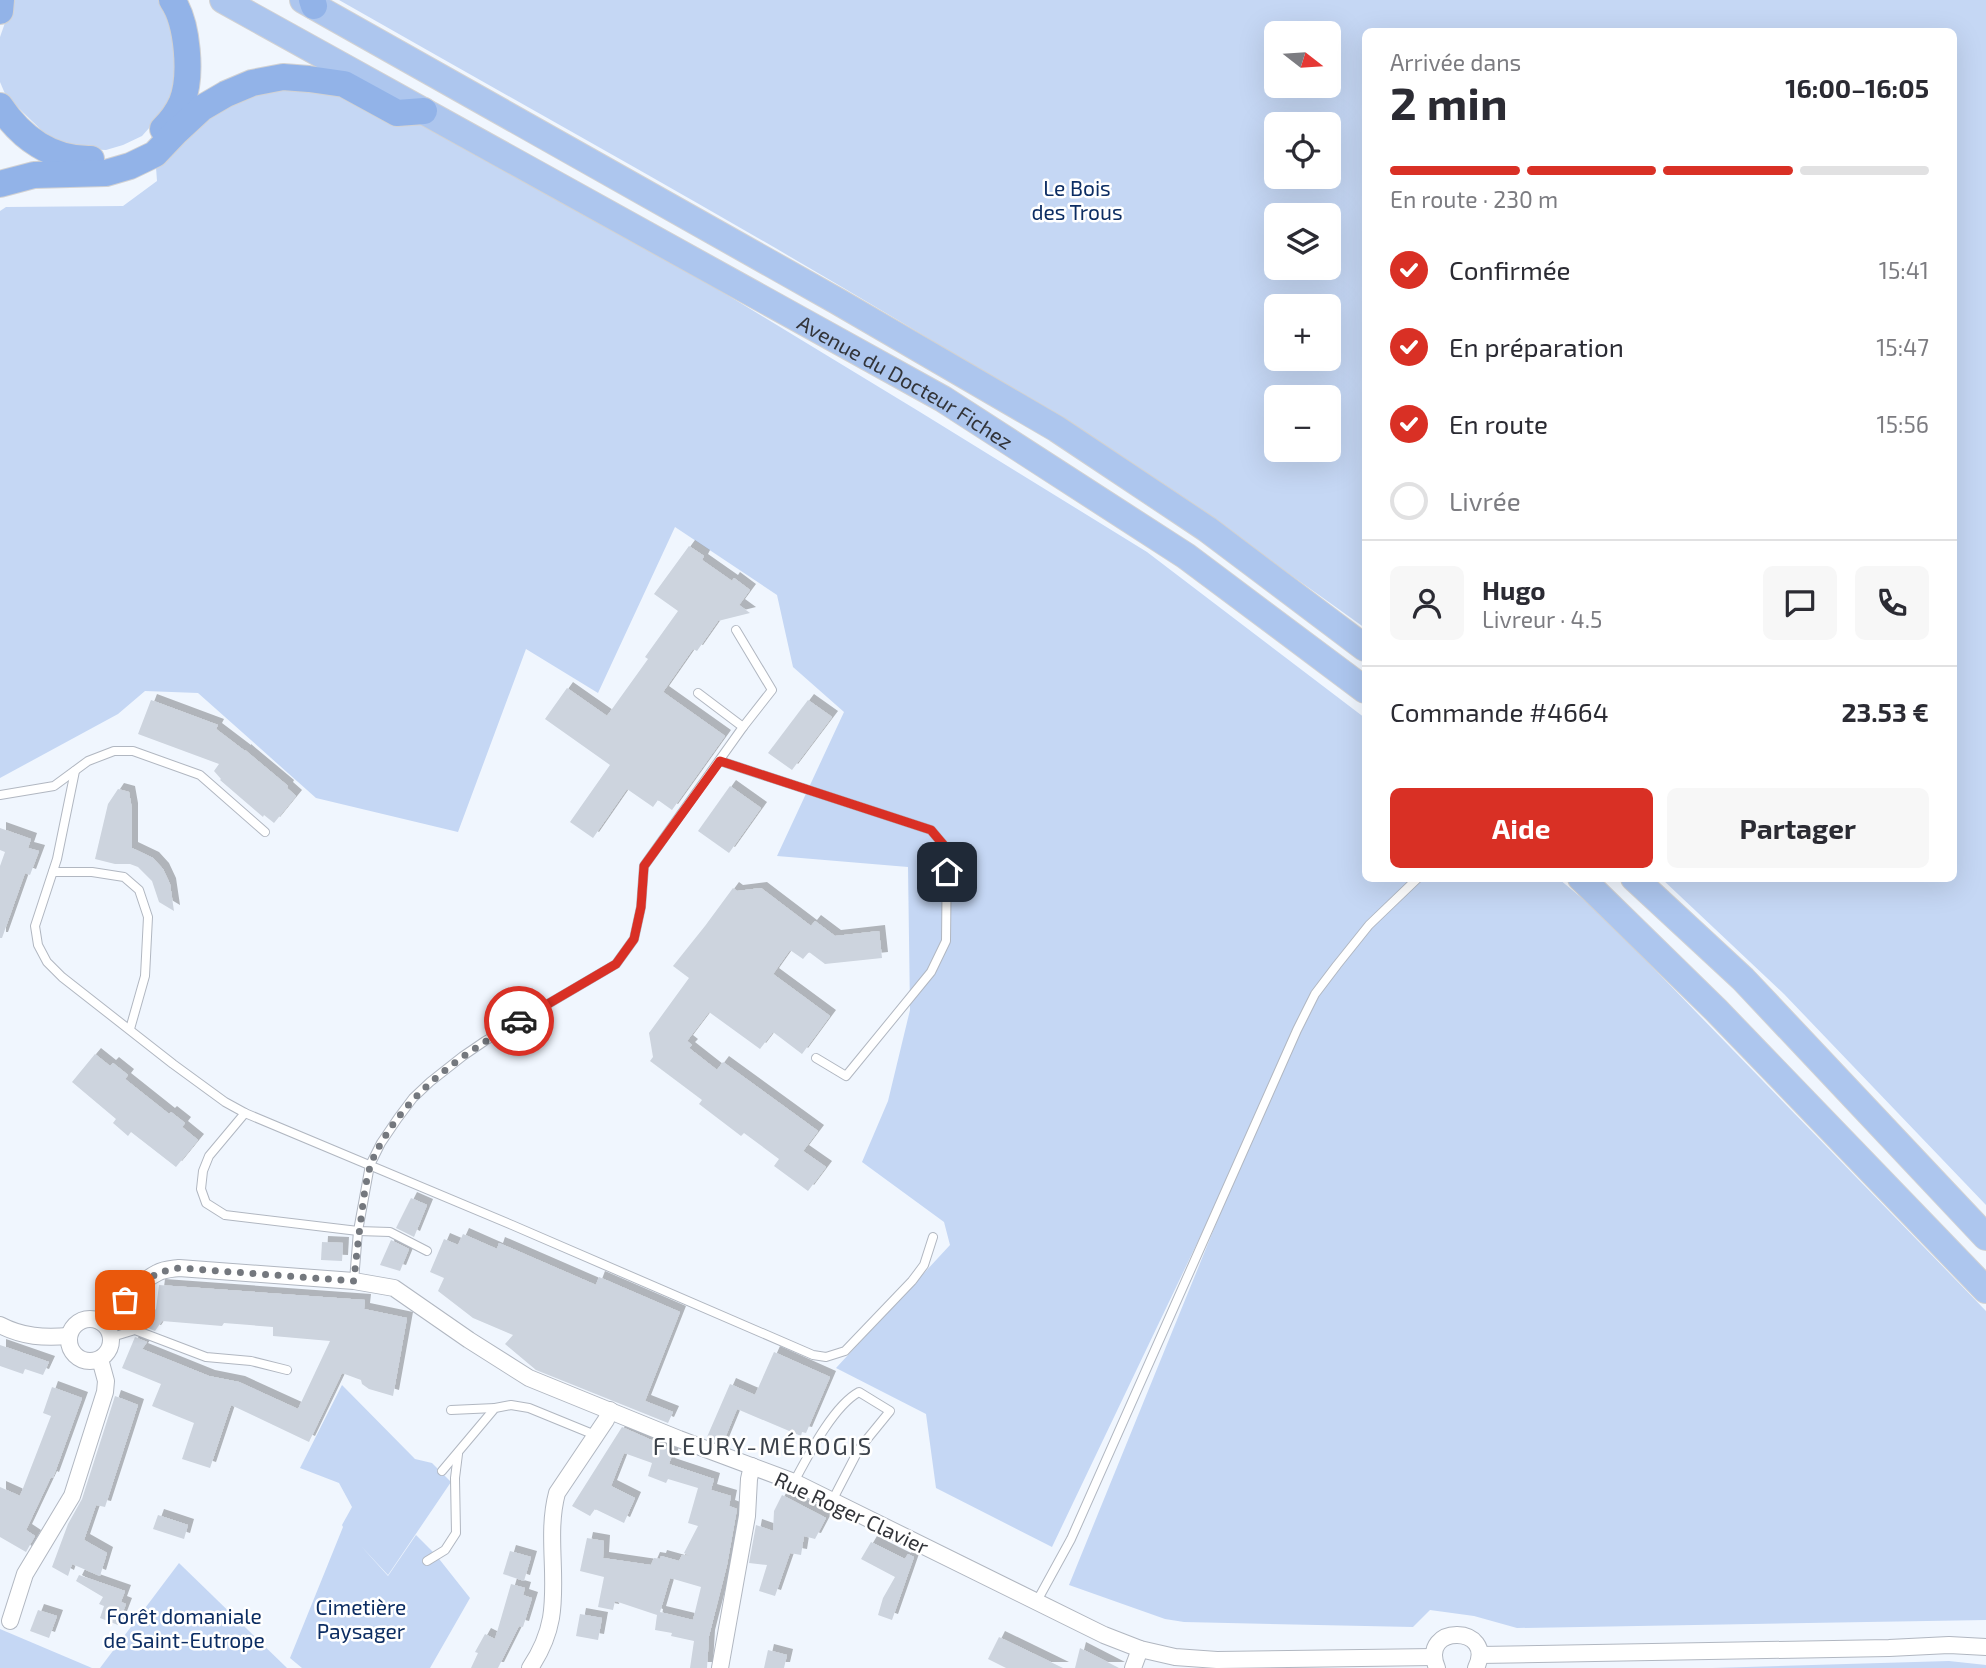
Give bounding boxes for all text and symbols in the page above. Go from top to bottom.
north arrow [1264,21,1340,98]
map controls [1264,21,1341,462]
text: Arrivée dans [1390,48,1521,76]
text: 16:00–16:05 [1785,72,1929,103]
text: 2 min [1390,74,1508,129]
button: locate [1264,112,1341,189]
park label: Le Bois des Trous [1031,175,1123,224]
text: En route · 230 m [1390,185,1558,213]
button: layers [1264,203,1341,280]
icon: check [1390,251,1428,289]
text: Confirmée [1449,254,1571,285]
text: 15:41 [1879,256,1929,284]
button: + [1264,294,1341,371]
street label: Avenue du Docteur Fichez [794,309,1018,454]
icon: check [1390,328,1428,366]
text: En préparation [1449,331,1624,362]
text: 15:47 [1876,333,1929,361]
button: − [1264,385,1341,462]
icon: check [1390,405,1428,443]
text: En route [1449,408,1548,439]
text: 15:56 [1877,410,1929,438]
text: Livrée [1449,485,1521,516]
button: person [1390,566,1464,640]
button: chat [1763,566,1837,640]
button: phone [1855,566,1929,640]
text: Hugo [1482,574,1546,605]
text: Livreur · 4.5 [1482,605,1602,633]
text: Commande #4664 [1390,696,1609,727]
text: 23.53 € [1841,696,1929,727]
button: Aide [1390,788,1653,868]
button: Partager [1667,788,1929,868]
pin [917,842,977,902]
icon: home [928,853,966,891]
courier [484,986,554,1056]
icon: car [500,1002,538,1040]
pin [95,1270,155,1330]
icon: bag [106,1281,144,1319]
district label: FLEURY-MÉROGIS [653,1431,873,1460]
street label: Rue Roger Clavier [771,1465,934,1559]
park label: Cimetière Paysager [316,1594,406,1643]
park label: Forêt domaniale de Saint-Eutrope [103,1603,265,1652]

